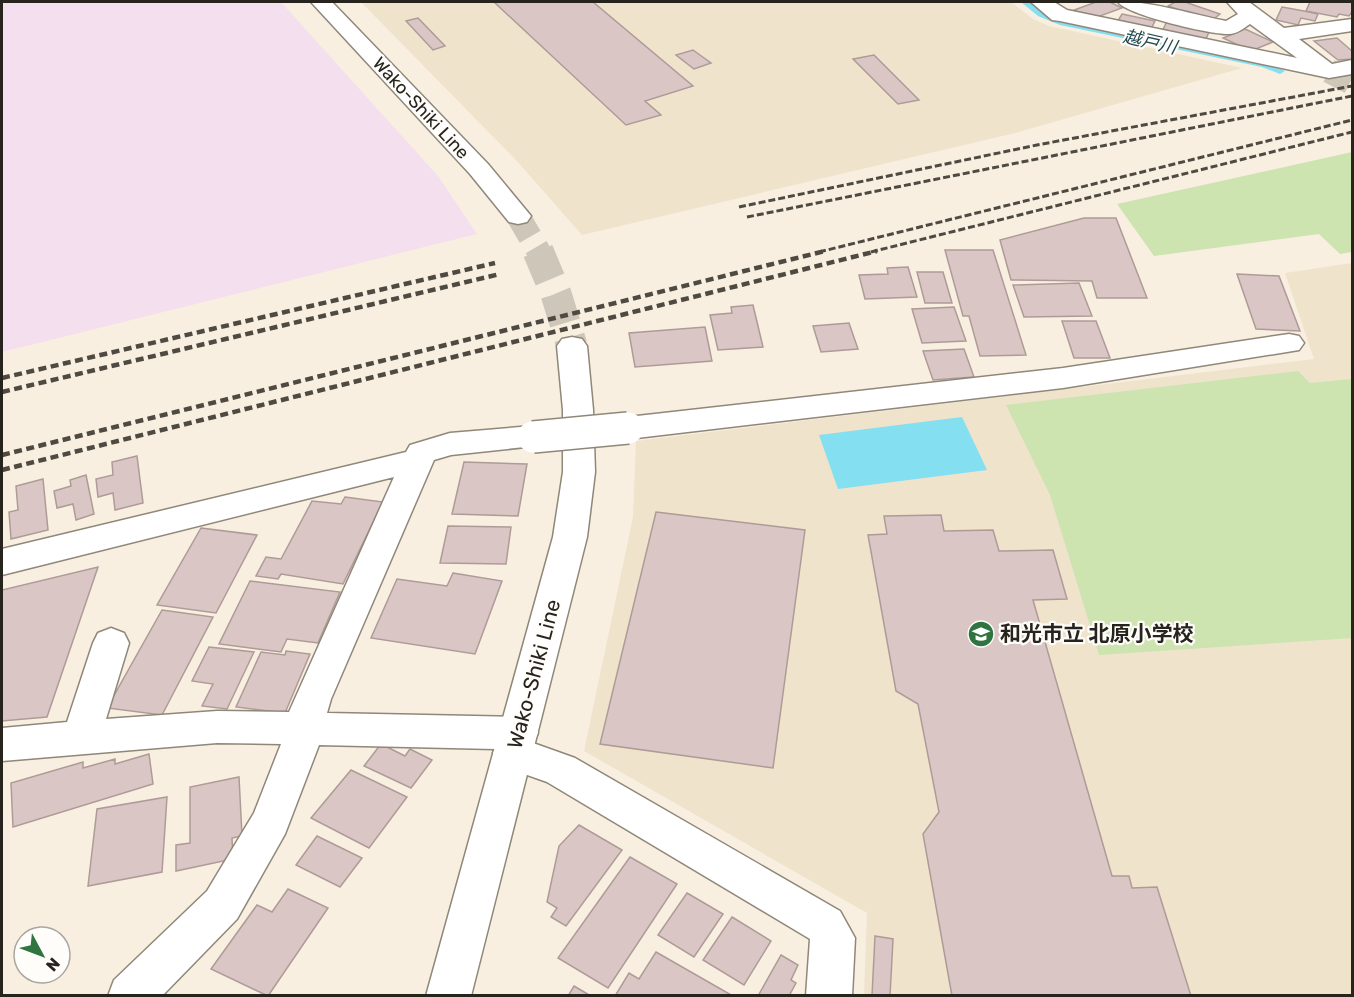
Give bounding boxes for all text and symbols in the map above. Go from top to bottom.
water label: 越戸川 [1121,25,1181,59]
street label: Wako-Shiki Line [368,52,474,164]
street label: Wako-Shiki Line [502,596,565,751]
school or university icon: 和光市立 北原小学校 [966,619,996,649]
place label: 和光市立 北原小学校 [1000,621,1193,646]
north arrow [12,925,72,985]
text: N [42,954,64,975]

